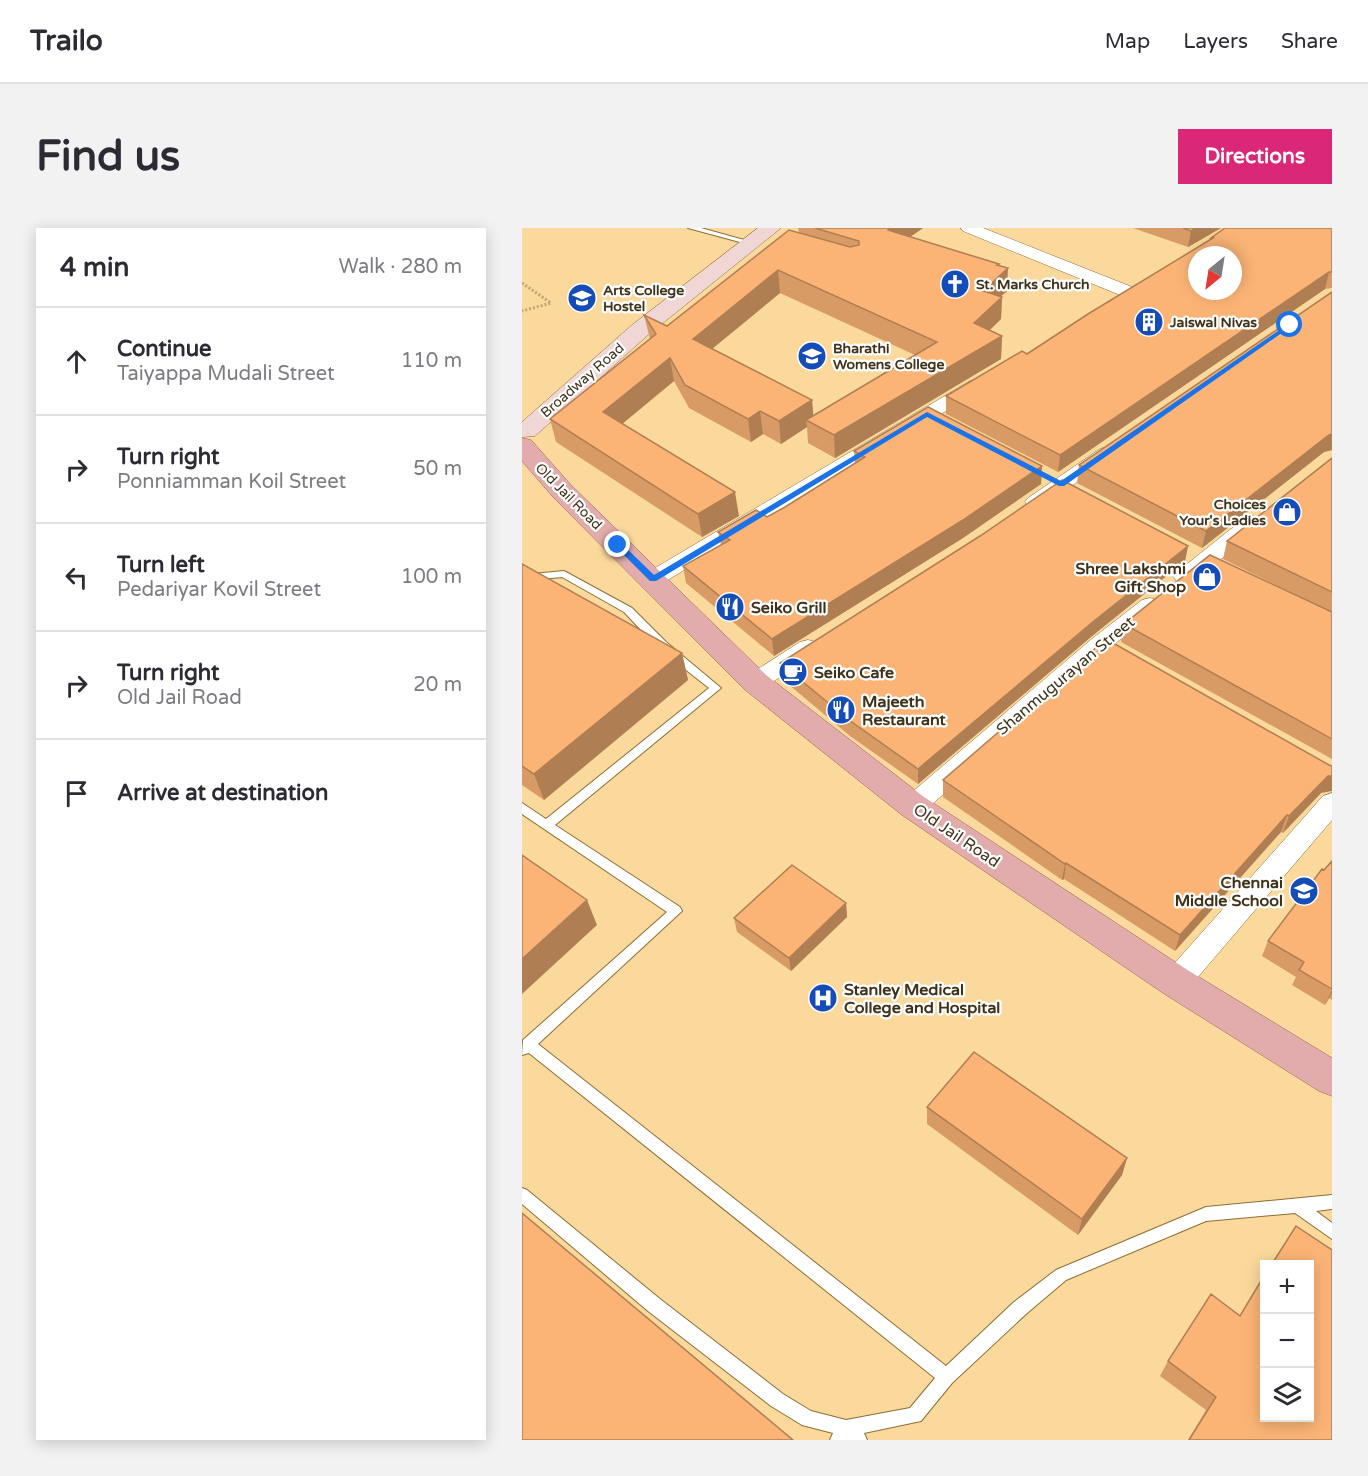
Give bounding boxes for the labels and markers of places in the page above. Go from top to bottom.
church icon: St. Marks Church [939,268,971,300]
place label: St. Marks Church [976,276,1089,293]
school or university icon: Arts College Hostel [566,282,598,314]
place label: Arts College Hostel [603,282,684,315]
building icon: Jaiswal Nivas [1133,306,1165,338]
place label: Jaiswal Nivas [1169,314,1257,331]
school or university icon: Bharathi Womens College [796,340,828,372]
place label: Bharathi Womens College [833,340,944,373]
place label: Choices Your's Ladies [1179,496,1266,529]
shop icon: Choices Your's Ladies [1271,496,1303,528]
place label: Shree Lakshmi Gift Shop [1075,559,1186,597]
shop icon: Shree Lakshmi Gift Shop [1191,561,1223,593]
restaurant icon: Seiko Grill [714,591,746,623]
place label: Seiko Grill [751,598,827,618]
cafe icon: Seiko Cafe [777,656,809,688]
place label: Seiko Cafe [814,663,894,683]
place label: Majeeth Restaurant [862,692,947,730]
restaurant icon: Majeeth Restaurant [825,694,857,726]
place label: Chennai Middle School [1175,873,1283,911]
school or university icon: Chennai Middle School [1288,875,1320,907]
place label: Stanley Medical College and Hospital [844,980,1000,1018]
hospital icon: Stanley Medical College and Hospital [807,982,839,1014]

